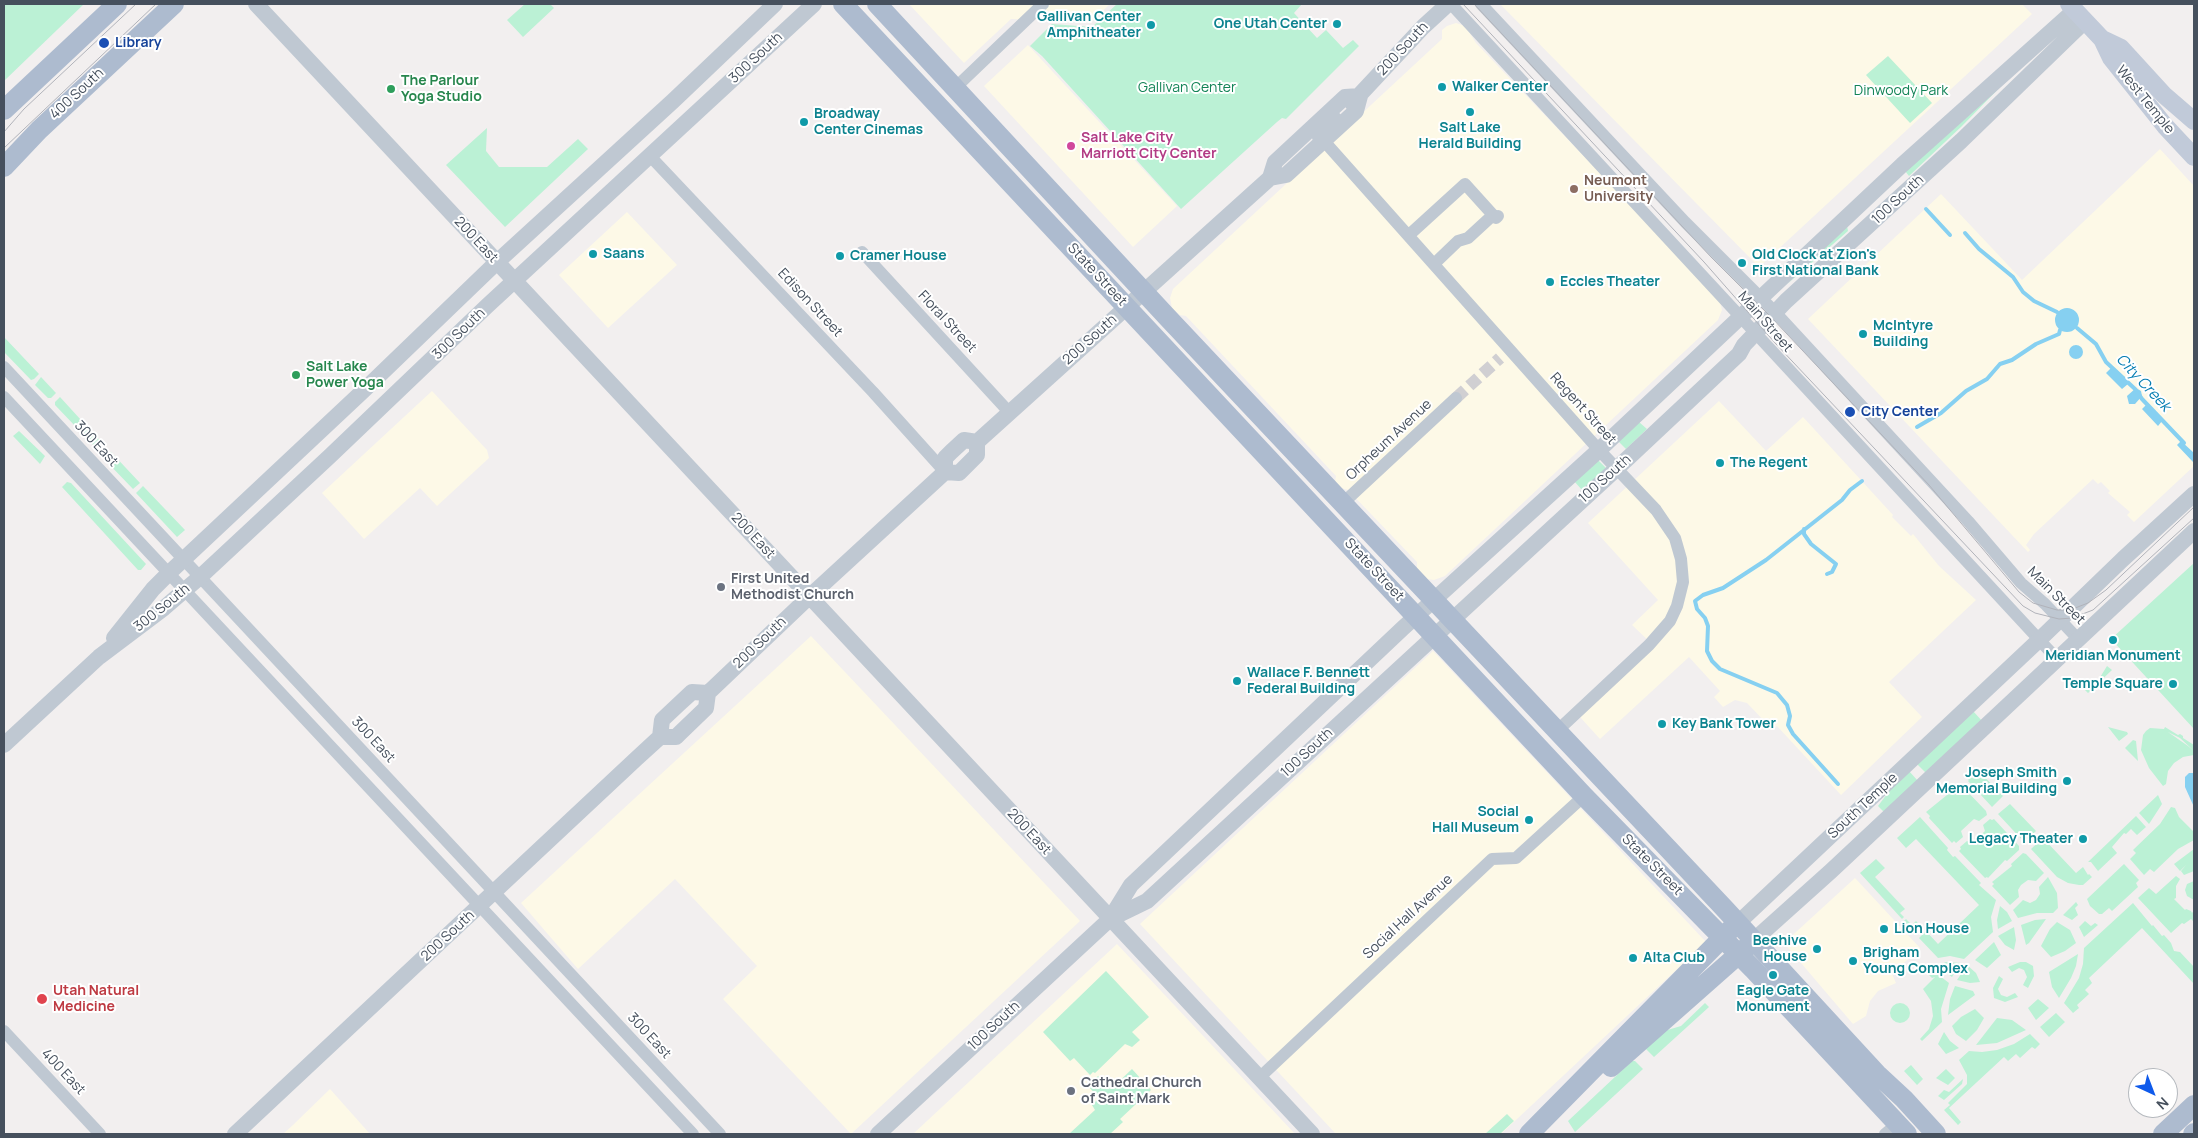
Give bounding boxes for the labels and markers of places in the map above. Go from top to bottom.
place label: Gallivan Center Amphitheater [1037,9,1141,41]
place label: One Utah Center [1214,16,1327,32]
marker: One Utah Center [1331,18,1343,30]
marker: Gallivan Center Amphitheater [1145,19,1157,31]
place label: Library [115,35,162,51]
marker: Library [97,36,111,50]
place label: The Parlour Yoga Studio [401,73,482,105]
place label: Walker Center [1452,79,1548,95]
marker: Walker Center [1436,81,1448,93]
marker: The Parlour Yoga Studio [385,83,397,95]
place label: Broadway Center Cinemas [814,106,923,138]
marker: Salt Lake Herald Building [1464,106,1476,118]
marker: Broadway Center Cinemas [798,116,810,128]
place label: Salt Lake Herald Building [1419,120,1521,152]
place label: Salt Lake City Marriott City Center [1081,130,1217,162]
marker: Salt Lake City Marriott City Center [1065,140,1077,152]
place label: Neumont University [1584,173,1653,206]
marker: Neumont University [1568,183,1580,195]
place label: Saans [603,246,645,262]
place label: Old Clock at Zion's First National Bank [1752,247,1878,280]
marker: Saans [587,248,599,260]
place label: Cramer House [850,248,947,264]
marker: Cramer House [834,250,846,262]
marker: Old Clock at Zion's First National Bank [1736,257,1748,269]
place label: Eccles Theater [1560,274,1660,290]
marker: Eccles Theater [1544,276,1556,288]
place label: McIntyre Building [1873,318,1933,351]
marker: McIntyre Building [1857,328,1869,340]
place label: Salt Lake Power Yoga [306,359,384,392]
marker: Salt Lake Power Yoga [290,369,302,381]
place label: City Center [1861,404,1939,420]
marker: City Center [1843,405,1857,419]
place label: The Regent [1730,455,1808,471]
marker: The Regent [1714,457,1726,469]
place label: First United Methodist Church [731,571,854,604]
marker: First United Methodist Church [715,581,727,593]
marker: Meridian Monument [2107,634,2119,646]
place label: Meridian Monument [2045,648,2181,664]
place label: Wallace F. Bennett Federal Building [1247,665,1370,698]
marker: Wallace F. Bennett Federal Building [1231,675,1243,687]
place label: Temple Square [2063,676,2163,692]
marker: Temple Square [2167,678,2179,690]
place label: Key Bank Tower [1672,716,1776,732]
marker: Key Bank Tower [1656,718,1668,730]
place label: Joseph Smith Memorial Building [1936,765,2057,798]
marker: Joseph Smith Memorial Building [2061,775,2073,787]
place label: Social Hall Museum [1432,804,1519,836]
marker: Social Hall Museum [1523,814,1535,826]
place label: Legacy Theater [1969,831,2073,847]
marker: Legacy Theater [2077,833,2089,845]
place label: Lion House [1894,921,1969,937]
marker: Lion House [1878,923,1890,935]
place label: Beehive House [1753,933,1807,966]
marker: Beehive House [1811,943,1823,955]
place label: Brigham Young Complex [1863,945,1968,978]
place label: Alta Club [1643,950,1705,966]
marker: Alta Club [1627,952,1639,964]
marker: Brigham Young Complex [1847,955,1859,967]
marker: Eagle Gate Monument [1767,969,1779,981]
place label: Utah Natural Medicine [53,983,139,1016]
place label: Eagle Gate Monument [1736,983,1810,1016]
marker: Utah Natural Medicine [35,992,49,1006]
place label: Cathedral Church of Saint Mark [1081,1075,1202,1108]
marker: Cathedral Church of Saint Mark [1065,1085,1077,1097]

